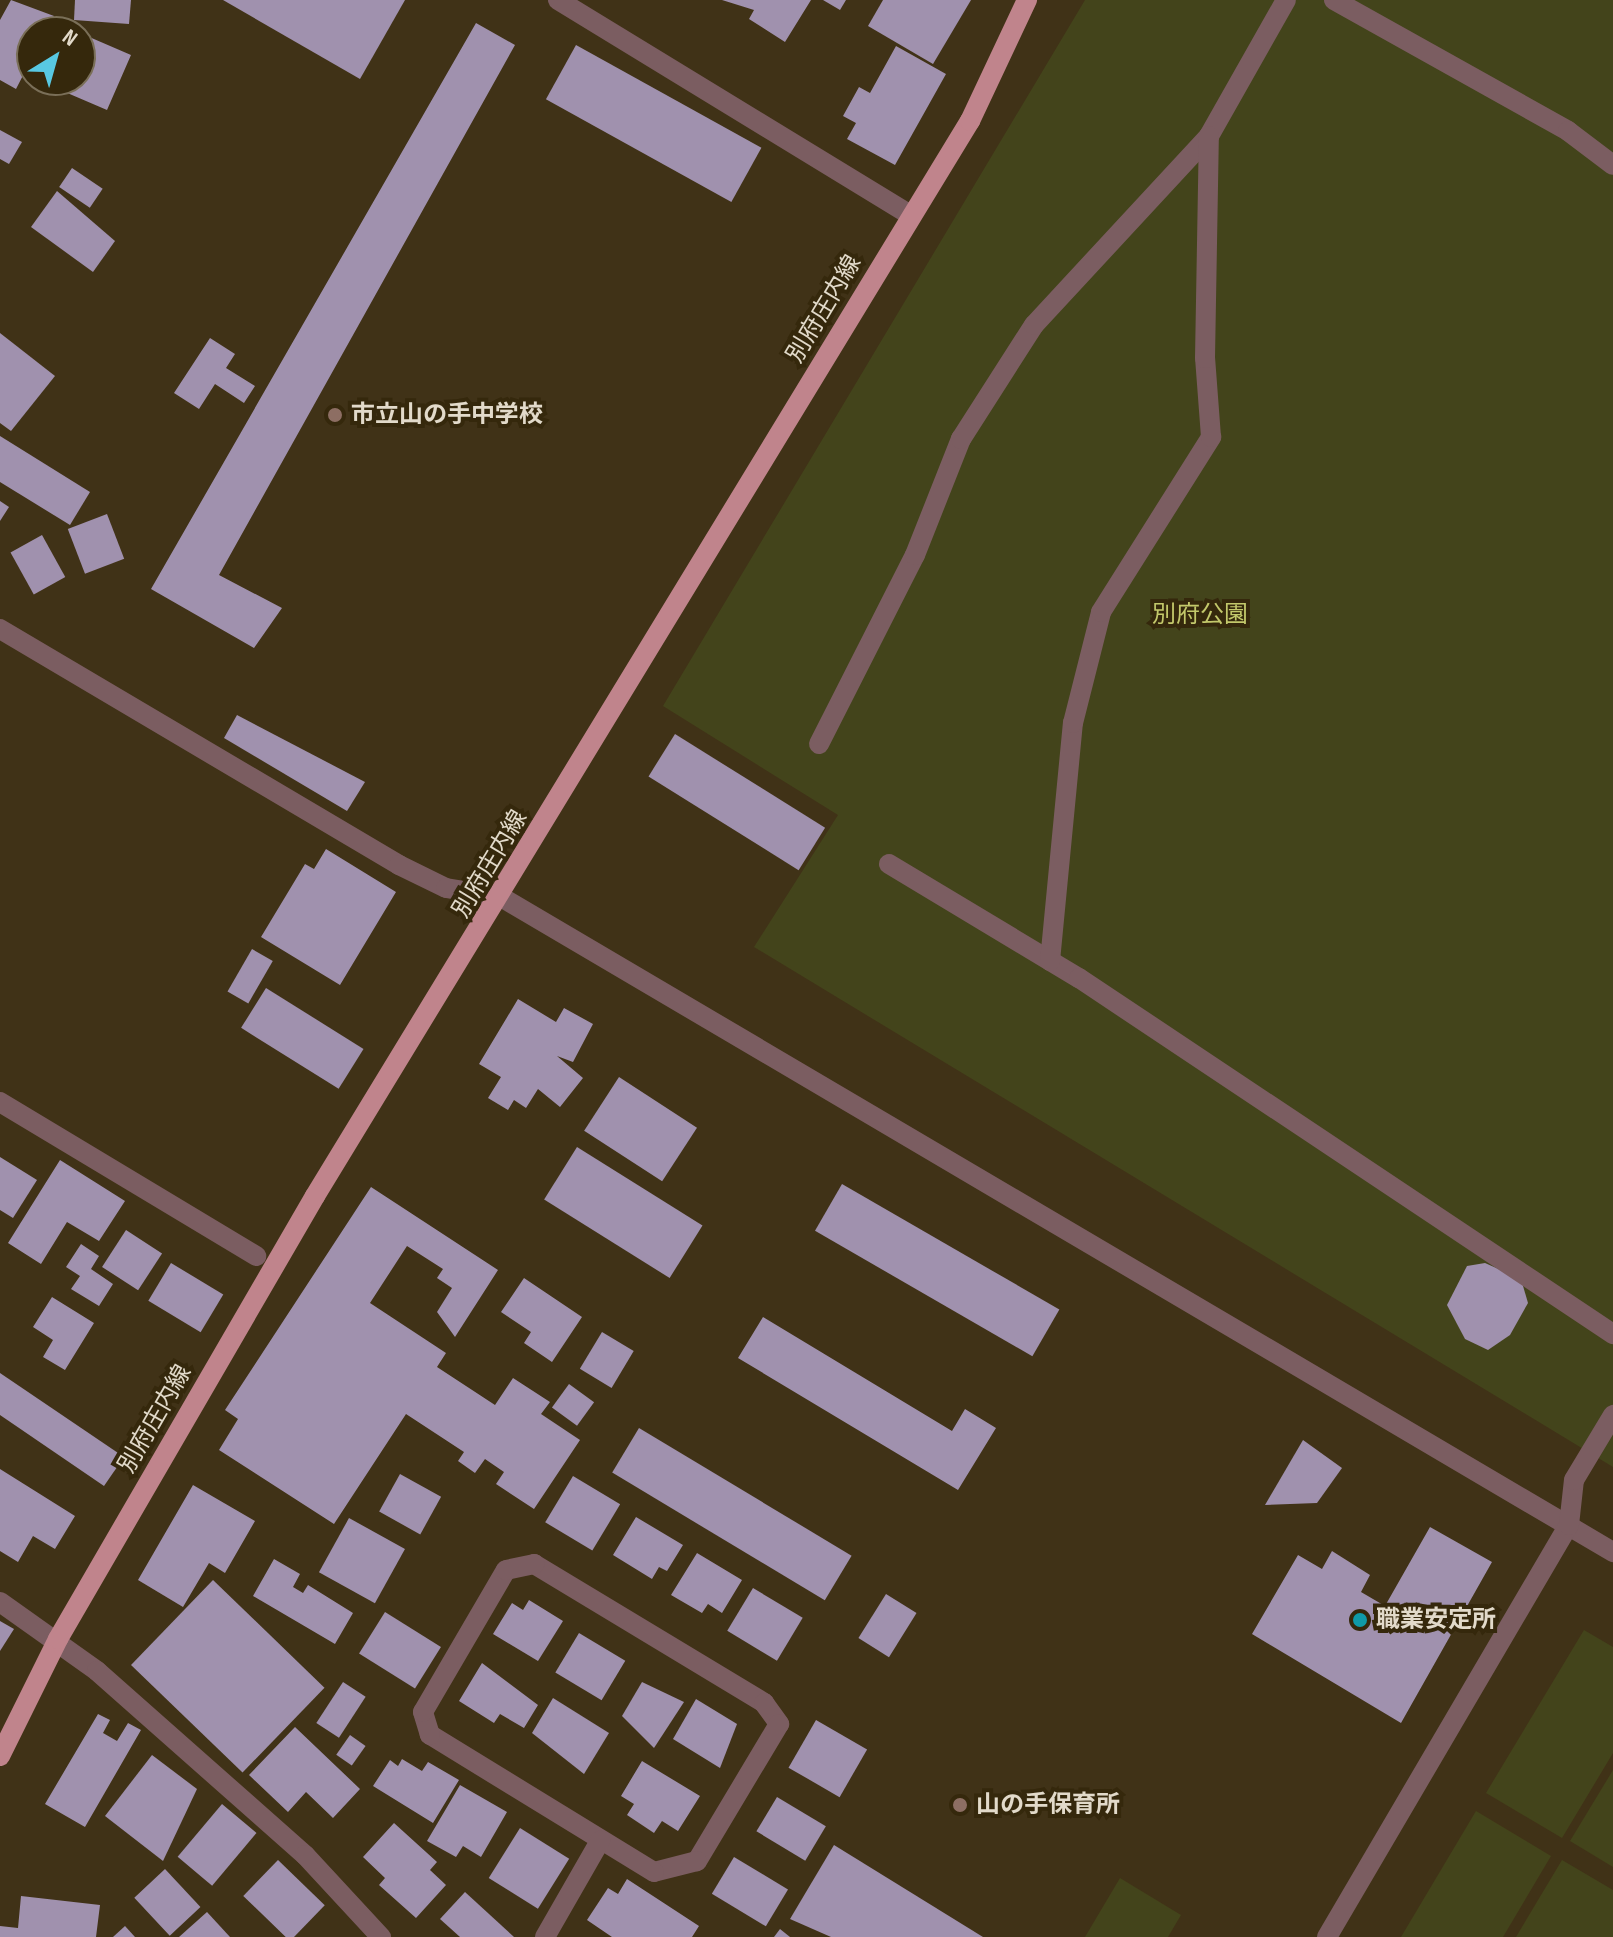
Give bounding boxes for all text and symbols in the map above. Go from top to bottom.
north arrow [16,16,96,96]
text: N [57,24,82,52]
street label: 別府庄内線 [781,250,867,368]
place label: 市立山の手中学校 [351,401,543,429]
marker: 市立山の手中学校 [326,406,344,424]
park label: 別府公園 [1152,601,1248,629]
street label: 別府庄内線 [447,805,533,923]
street label: 別府庄内線 [113,1360,197,1478]
place label: 職業安定所 [1376,1606,1496,1634]
marker: 職業安定所 [1351,1611,1369,1629]
place label: 山の手保育所 [976,1791,1120,1819]
marker: 山の手保育所 [951,1796,969,1814]

